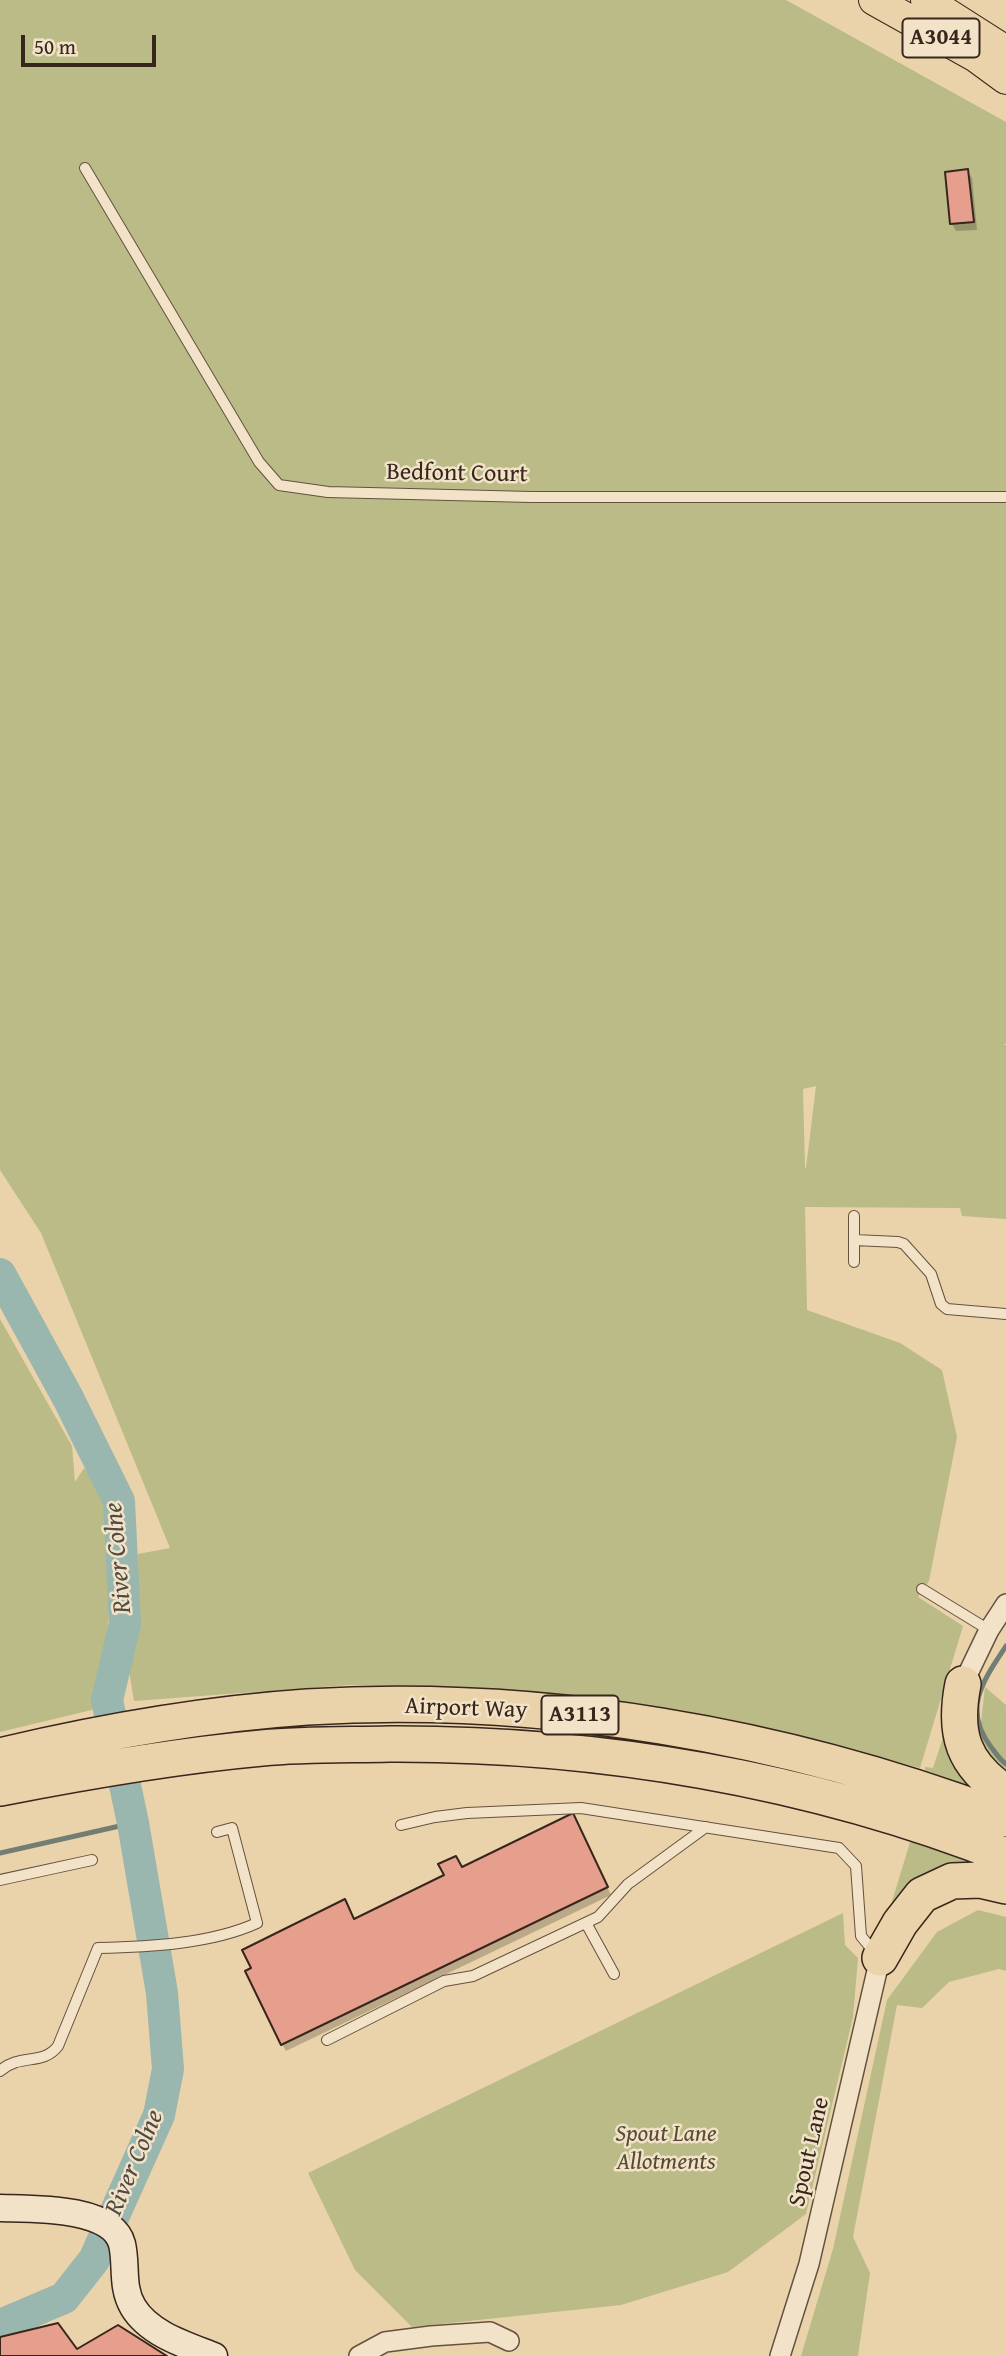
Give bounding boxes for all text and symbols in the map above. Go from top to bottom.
road number: A3044 [902,19,979,58]
scale bar [24,21,159,65]
text: 50 m [34,31,76,62]
street label: Bedfont Court [386,458,528,490]
water label: River Colne [99,1501,139,1615]
street label: Airport Way [404,1692,528,1726]
road number: A3113 [542,1696,618,1734]
street label: Spout Lane [783,2094,837,2210]
water label: River Colne [99,2106,171,2220]
park label: Spout Lane Allotments [615,2121,717,2177]

